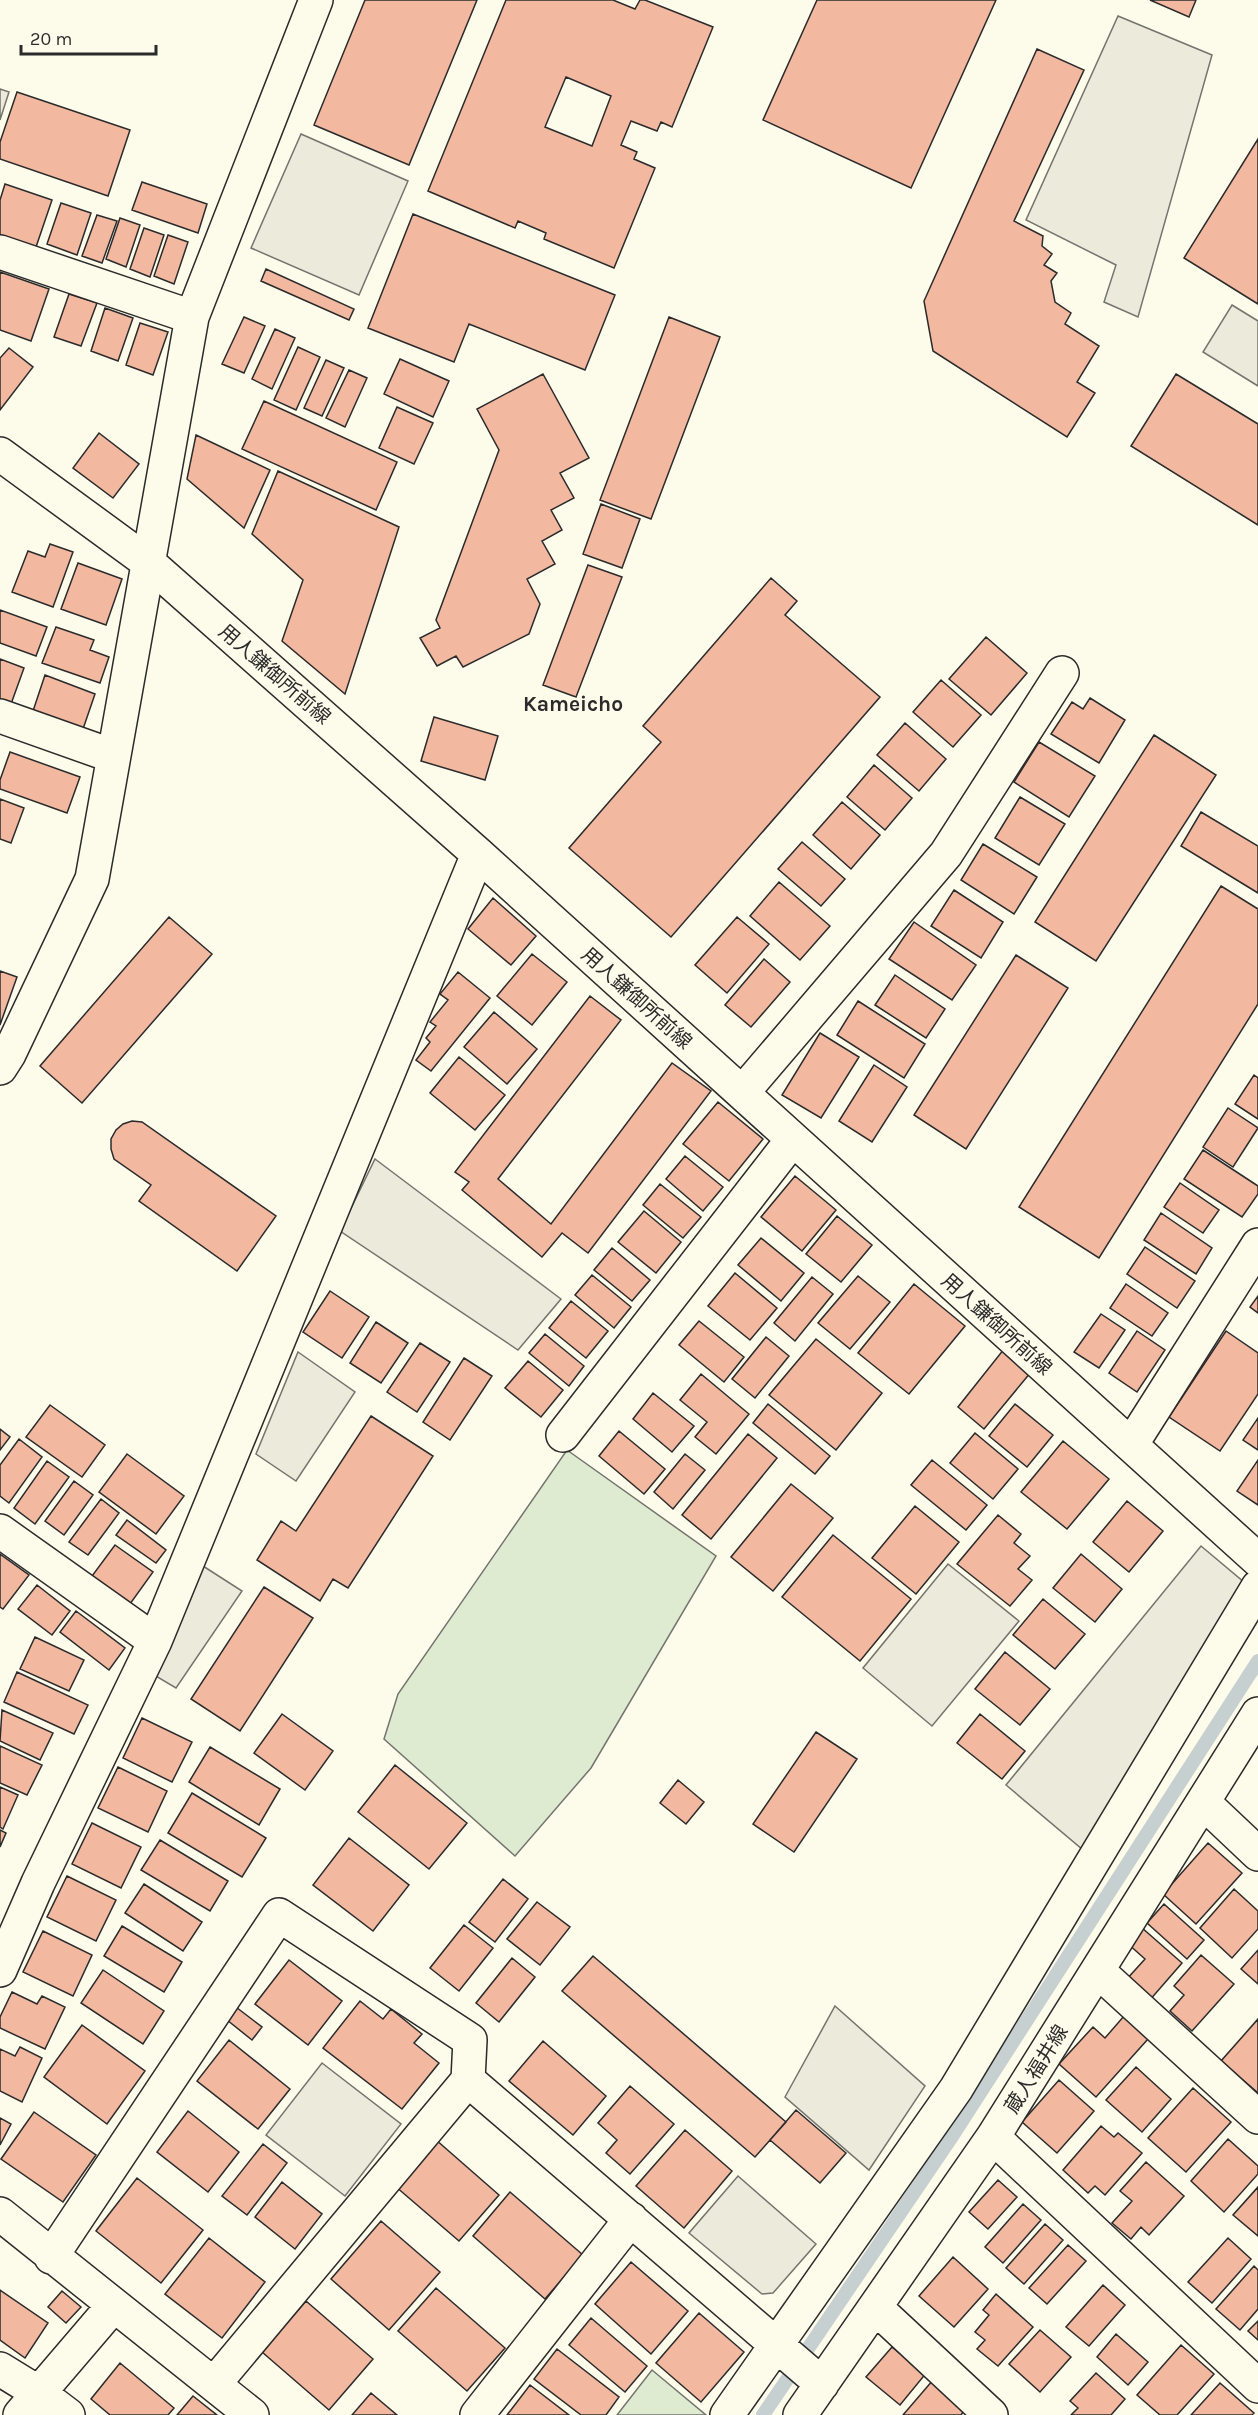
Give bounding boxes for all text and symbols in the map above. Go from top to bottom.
scale bar [21,18,156,56]
text: 20 m [30,28,72,50]
street label: 用人鎌御所前線 [214,620,335,729]
district label: Kameicho [523,692,623,716]
street label: 用人鎌御所前線 [577,943,696,1054]
street label: 用人鎌御所前線 [937,1269,1056,1380]
street label: 蔵人福井線 [1000,2021,1073,2118]

